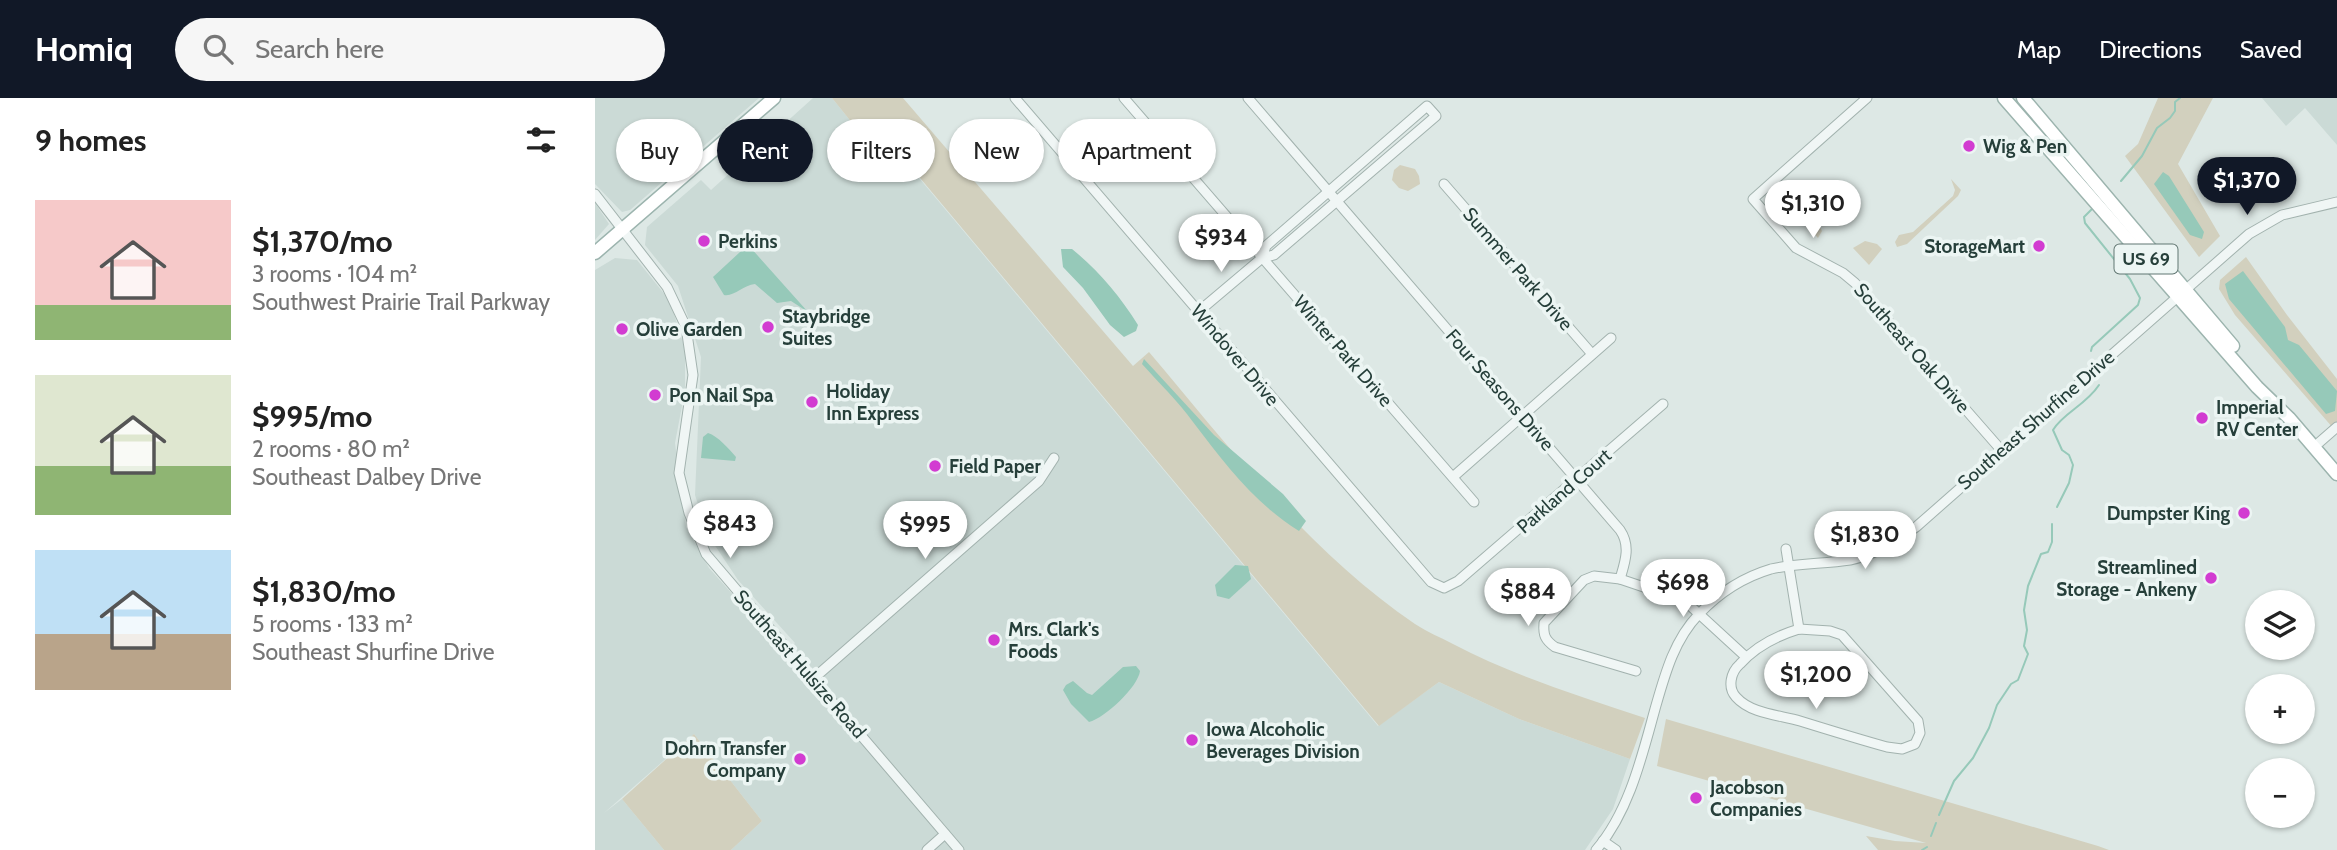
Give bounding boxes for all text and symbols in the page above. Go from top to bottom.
search box [175,18,665,81]
text: Homiq [35,29,133,69]
icon: search [199,30,237,68]
text: Search here [255,33,384,65]
text: Map [2017,35,2061,64]
text: Directions [2099,35,2202,64]
text: Saved [2240,35,2302,64]
chip: Buy [616,119,703,182]
chip: Rent [717,119,813,182]
chip: Filters [827,119,935,182]
chip: New [949,119,1044,182]
chip: Apartment [1058,119,1216,182]
icon: filters [522,121,560,159]
text: 9 homes [35,122,146,159]
place label: Wig & Pen [1983,135,2067,158]
marker: Wig & Pen [1961,138,1977,154]
pin: $1,370 [2190,158,2304,217]
text: $1,370 [2213,166,2281,194]
pin: $1,310 [1756,180,1870,240]
text: $1,310 [1781,189,1845,217]
street label: Summer Park Drive [1458,203,1578,335]
pin: $934 [1180,214,1262,274]
text: $1,370/mo [252,223,393,260]
text: $934 [1195,223,1247,251]
icon: home [91,228,175,312]
place label: Perkins [718,230,777,253]
marker: Perkins [696,233,712,249]
place label: StorageMart [1924,235,2025,258]
marker: StorageMart [2031,238,2047,254]
road number: US 69 [2115,244,2177,274]
text: 3 rooms · 104 m² [252,260,417,288]
street label: Southeast Oak Drive [1849,278,1975,418]
text: Southwest Prairie Trail Parkway [252,288,550,316]
street label: Winter Park Drive [1288,291,1398,412]
street label: Windover Drive [1186,300,1284,411]
place label: Staybridge Suites [782,305,871,350]
place label: Olive Garden [636,318,742,341]
marker: Staybridge Suites [760,319,776,335]
marker: Olive Garden [614,321,630,337]
street label: Four Seasons Drive [1441,325,1559,456]
street label: Southeast Shurfine Drive [1953,345,2119,494]
place label: Holiday Inn Express [826,380,919,425]
place label: Pon Nail Spa [669,384,774,407]
marker: Pon Nail Spa [647,387,663,403]
marker: Holiday Inn Express [804,394,820,410]
place label: Imperial RV Center [2216,396,2299,441]
text: $995/mo [252,398,372,435]
icon: home [91,403,175,487]
marker: Imperial RV Center [2194,410,2210,426]
text: 2 rooms · 80 m² [252,435,410,463]
street label: Parkland Court [1512,443,1616,538]
place label: Field Paper [949,455,1041,478]
marker: Field Paper [927,458,943,474]
text: Southeast Dalbey Drive [252,463,481,491]
pin: $843 [689,500,771,560]
pin: $995 [884,502,966,561]
place label: Dumpster King [2107,502,2230,525]
marker: Dumpster King [2236,505,2252,521]
text: $843 [703,509,757,537]
text: $995 [899,510,951,538]
pin: $1,830 [1808,512,1922,571]
text: $1,830 [1830,520,1900,548]
place label: Streamlined Storage - Ankeny [2056,556,2198,601]
pin: $698 [1642,560,1724,619]
pin: $884 [1487,568,1569,628]
text: $698 [1656,568,1710,596]
marker: Streamlined Storage - Ankeny [2203,570,2219,586]
text: $1,830/mo [252,573,396,610]
text: $884 [1500,577,1556,605]
icon: home [91,578,175,662]
street label: Southeast Hulsize Road [729,585,871,743]
map controls [2245,590,2315,828]
button: layers [2245,590,2315,660]
text: 5 rooms · 133 m² [252,610,413,638]
place label: Mrs. Clark's Foods [1008,618,1099,663]
marker: Mrs. Clark's Foods [986,632,1002,648]
text: Southeast Shurfine Drive [252,638,495,666]
pin: $1,200 [1759,652,1873,711]
text: $1,200 [1780,660,1852,688]
button: + [2245,674,2315,744]
place label: Iowa Alcoholic Beverages Division [1206,718,1360,763]
marker: Iowa Alcoholic Beverages Division [1184,732,1200,748]
place label: Dohrn Transfer Company [665,737,787,782]
marker: Dohrn Transfer Company [792,751,808,767]
button: − [2245,758,2315,828]
place label: Jacobson Companies [1709,776,1802,821]
marker: Jacobson Companies [1688,790,1704,806]

